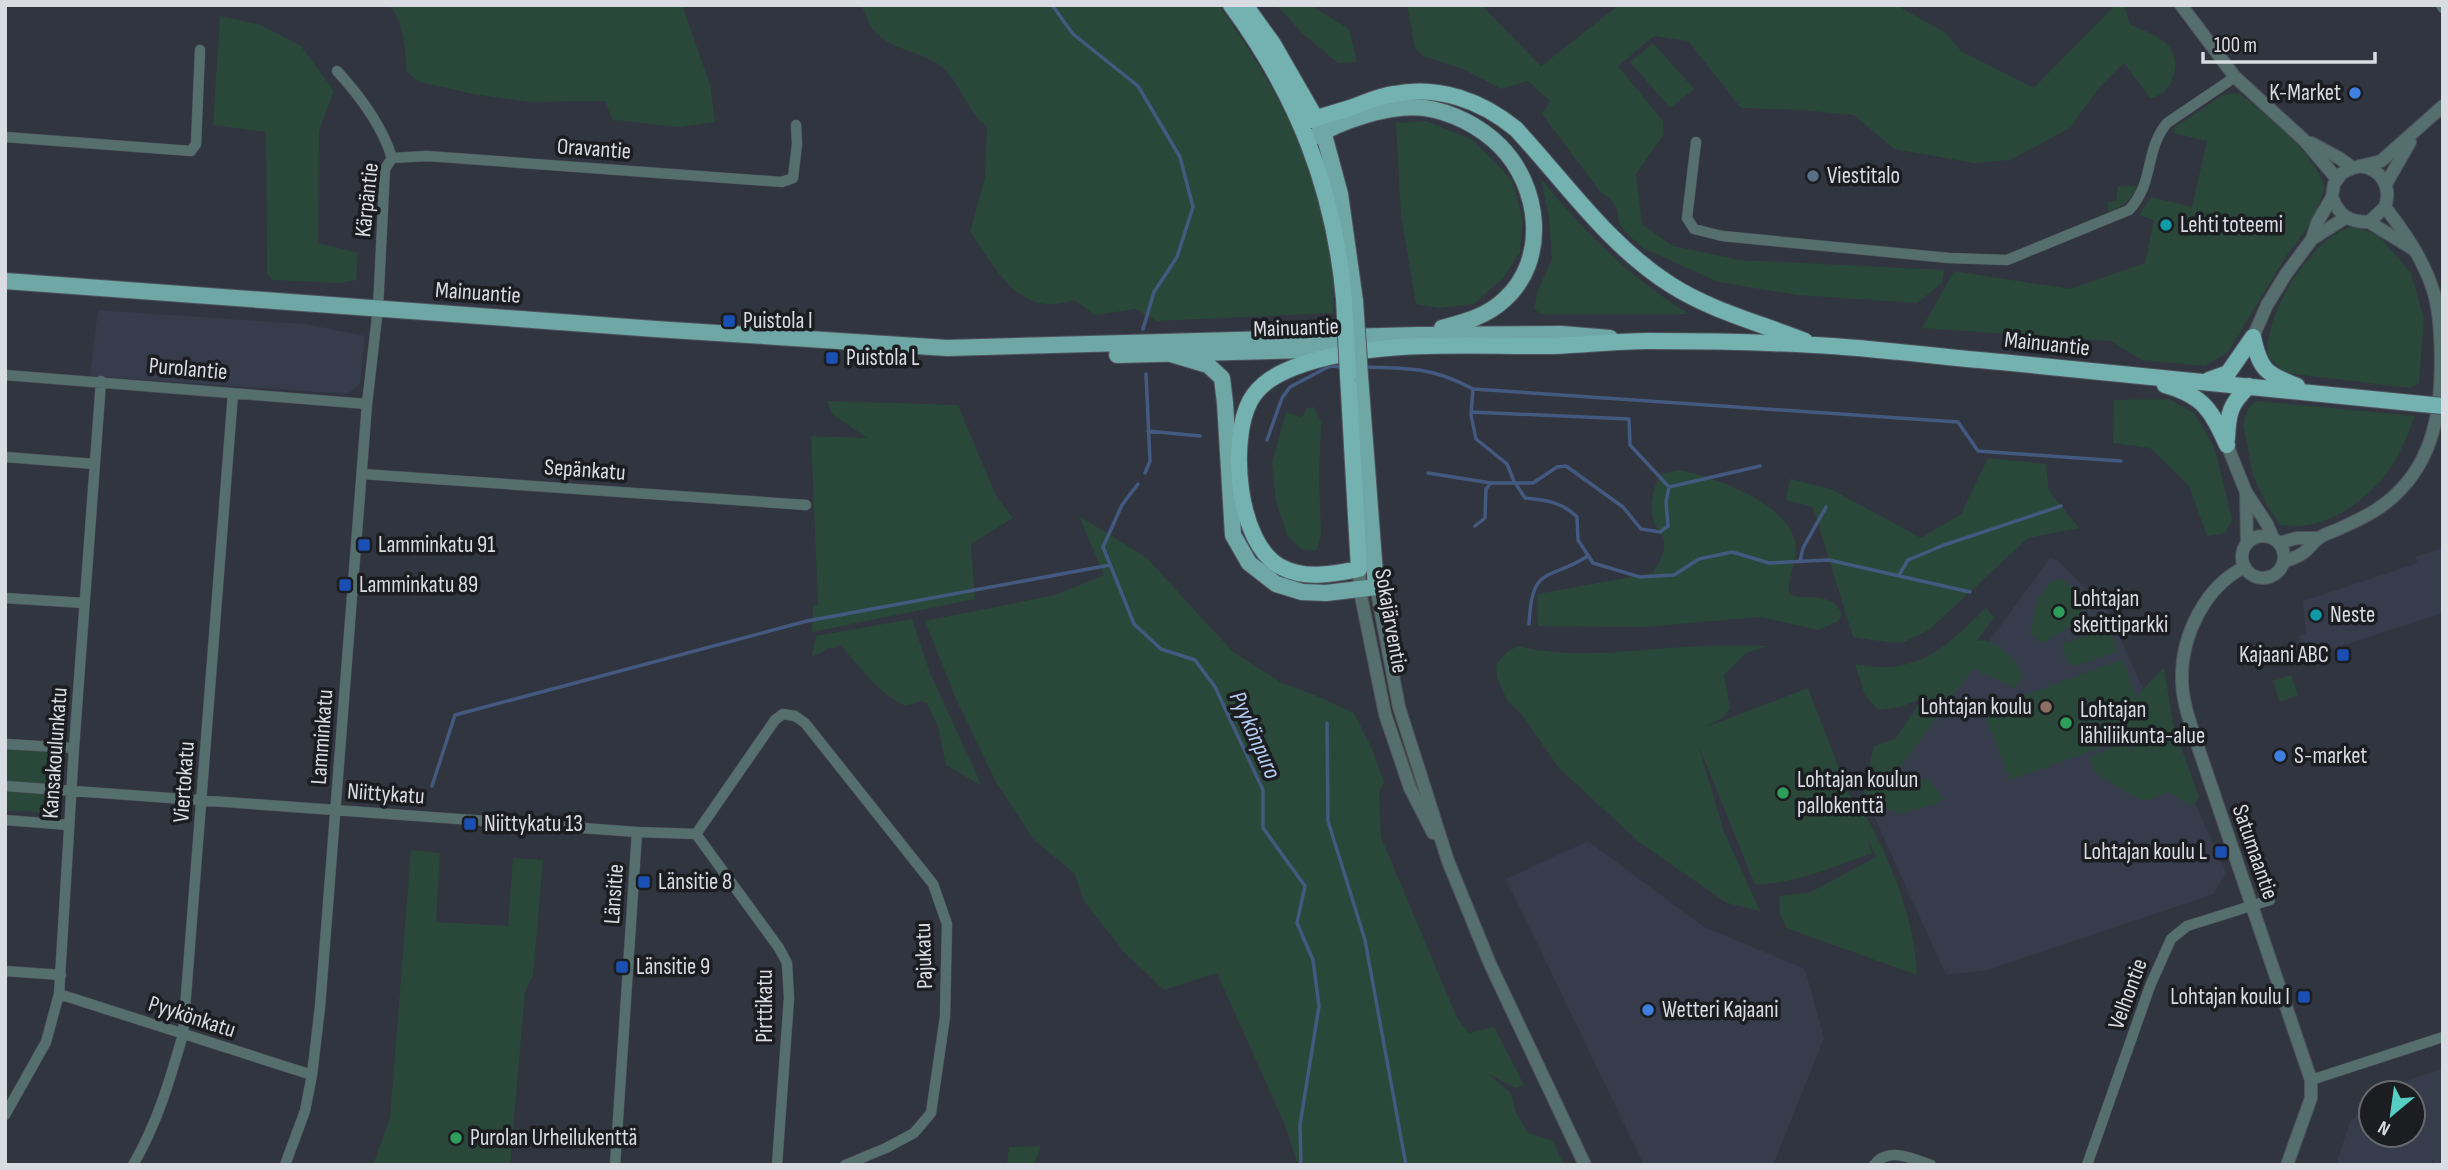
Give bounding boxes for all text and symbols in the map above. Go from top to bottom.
scale bar [2203,21,2374,65]
text: 100 m [2214,33,2257,58]
place label: K-Market [2269,79,2341,107]
marker: K-Market [2347,85,2363,101]
street label: Oravantie [556,132,632,166]
street label: Kärpäntie [349,161,385,239]
place label: Viestitalo [1827,162,1900,190]
marker: Viestitalo [1805,168,1821,184]
place label: Lehti toteemi [2180,211,2283,239]
marker: Lehti toteemi [2158,217,2174,233]
street label: Mainuantie [434,276,522,310]
place label: Puistola I [743,307,813,335]
marker: Puistola I [721,313,737,329]
street label: Mainuantie [1253,313,1339,343]
street label: Mainuantie [2003,326,2091,362]
place label: Puistola L [846,344,920,372]
marker: Puistola L [824,350,840,366]
street label: Purolantie [148,352,228,386]
street label: Sepänkatu [543,453,627,487]
place label: Lamminkatu 91 [378,531,495,559]
marker: Lamminkatu 91 [356,537,372,553]
street label: Sokajärventie [1368,567,1414,675]
place label: Lamminkatu 89 [359,571,478,599]
marker: Lamminkatu 89 [337,577,353,593]
place label: Lohtajan skeittiparkki [2073,585,2168,639]
place label: Neste [2330,601,2375,629]
marker: Lohtajan skeittiparkki [2051,604,2067,620]
marker: Neste [2308,607,2324,623]
place label: Kajaani ABC [2239,641,2329,669]
marker: Kajaani ABC [2335,647,2351,663]
street label: Kansakoulunkatu [36,686,74,820]
water label: Pyykönpuro [1223,687,1287,783]
street label: Lamminkatu [305,688,339,786]
place label: Lohtajan koulu [1920,693,2032,721]
place label: Lohtajan lähiliikunta-alue [2080,696,2205,750]
marker: Lohtajan koulu [2038,699,2054,715]
marker: Lohtajan lähiliikunta-alue [2058,715,2074,731]
street label: Viertokatu [167,740,201,824]
place label: S-market [2294,742,2367,770]
marker: S-market [2272,748,2288,764]
place label: Lohtajan koulun pallokenttä [1797,766,1918,820]
street label: Niittykatu [346,777,426,811]
marker: Lohtajan koulun pallokenttä [1775,785,1791,801]
street label: Satumaantie [2226,801,2284,903]
place label: Niittykatu 13 [484,810,583,838]
marker: Niittykatu 13 [462,816,478,832]
place label: Lohtajan koulu L [2083,838,2207,866]
marker: Lohtajan koulu L [2213,844,2229,860]
street label: Länsitie [598,863,630,925]
place label: Länsitie 8 [658,868,732,896]
marker: Länsitie 8 [636,874,652,890]
street label: Pajukatu [909,922,939,990]
place label: Länsitie 9 [636,953,710,981]
street label: Velhontie [2102,955,2154,1033]
marker: Länsitie 9 [614,959,630,975]
street label: Pirttikatu [751,969,779,1043]
place label: Lohtajan koulu I [2170,983,2290,1011]
marker: Lohtajan koulu I [2296,989,2312,1005]
street label: Pyykönkatu [145,990,239,1044]
place label: Wetteri Kajaani [1662,996,1778,1024]
marker: Wetteri Kajaani [1640,1002,1656,1018]
north arrow [2357,1079,2427,1149]
text: N [2374,1115,2395,1140]
place label: Purolan Urheilukenttä [470,1124,637,1152]
marker: Purolan Urheilukenttä [448,1130,464,1146]

